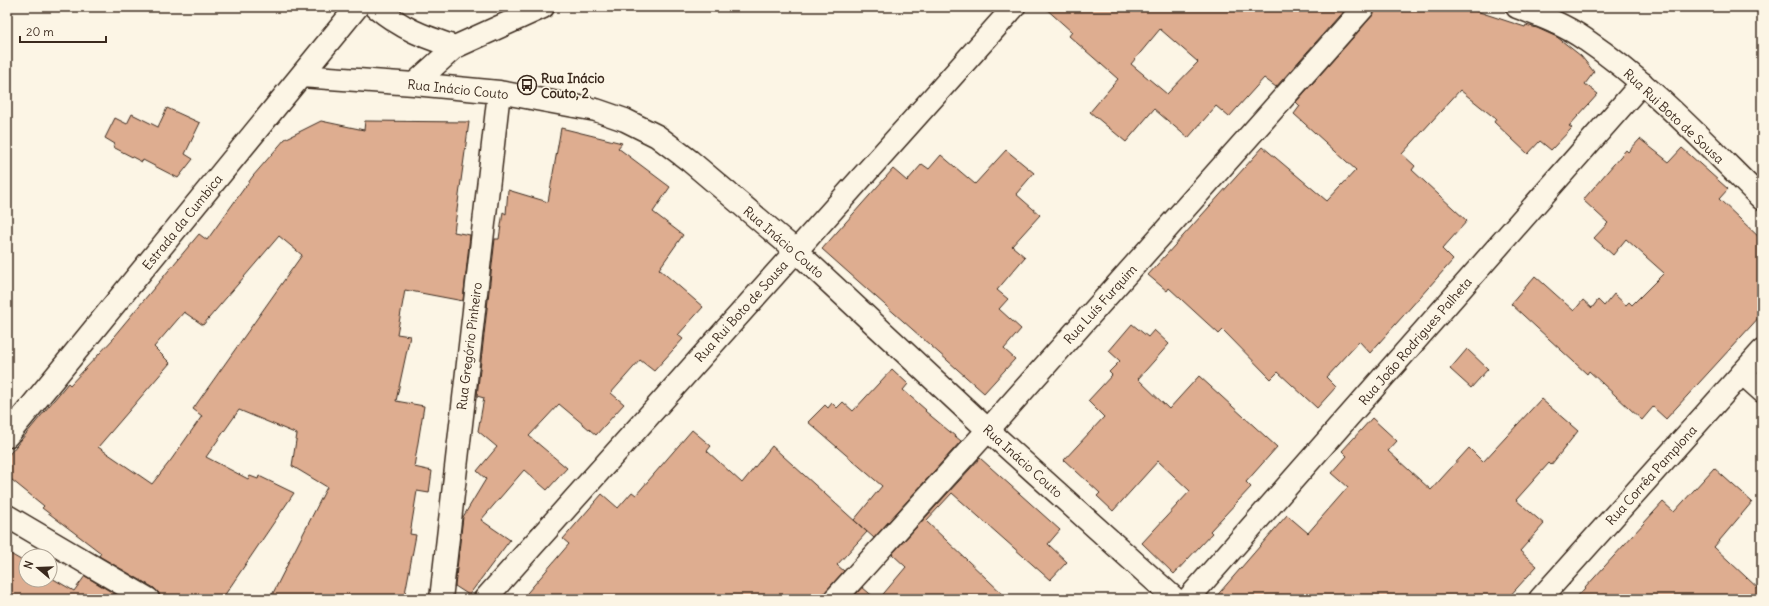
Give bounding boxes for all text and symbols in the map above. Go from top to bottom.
scale bar [20,18,106,44]
text: 20 m [26,24,54,39]
street label: Rua Rui Boto de Sousa [1620,65,1728,167]
place label: Rua Inácio Couto, 2 [541,70,605,102]
bus stop icon: Rua Inácio Couto, 2 [516,74,538,96]
street label: Rua Inácio Couto [407,76,509,103]
street label: Estrada da Cumbica [139,171,226,274]
street label: Rua Inácio Couto [740,203,828,282]
street label: Rua Rui Boto de Sousa [691,257,792,366]
street label: Rua Luís Furquim [1060,261,1141,348]
street label: Rua João Rodrigues Palheta [1355,274,1476,409]
street label: Rua Gregório Pinheiro [453,281,486,411]
street label: Rua Inácio Couto [979,421,1066,502]
street label: Rua Corrêa Pamplona [1602,422,1701,529]
north arrow [18,548,58,588]
text: N [21,559,36,571]

